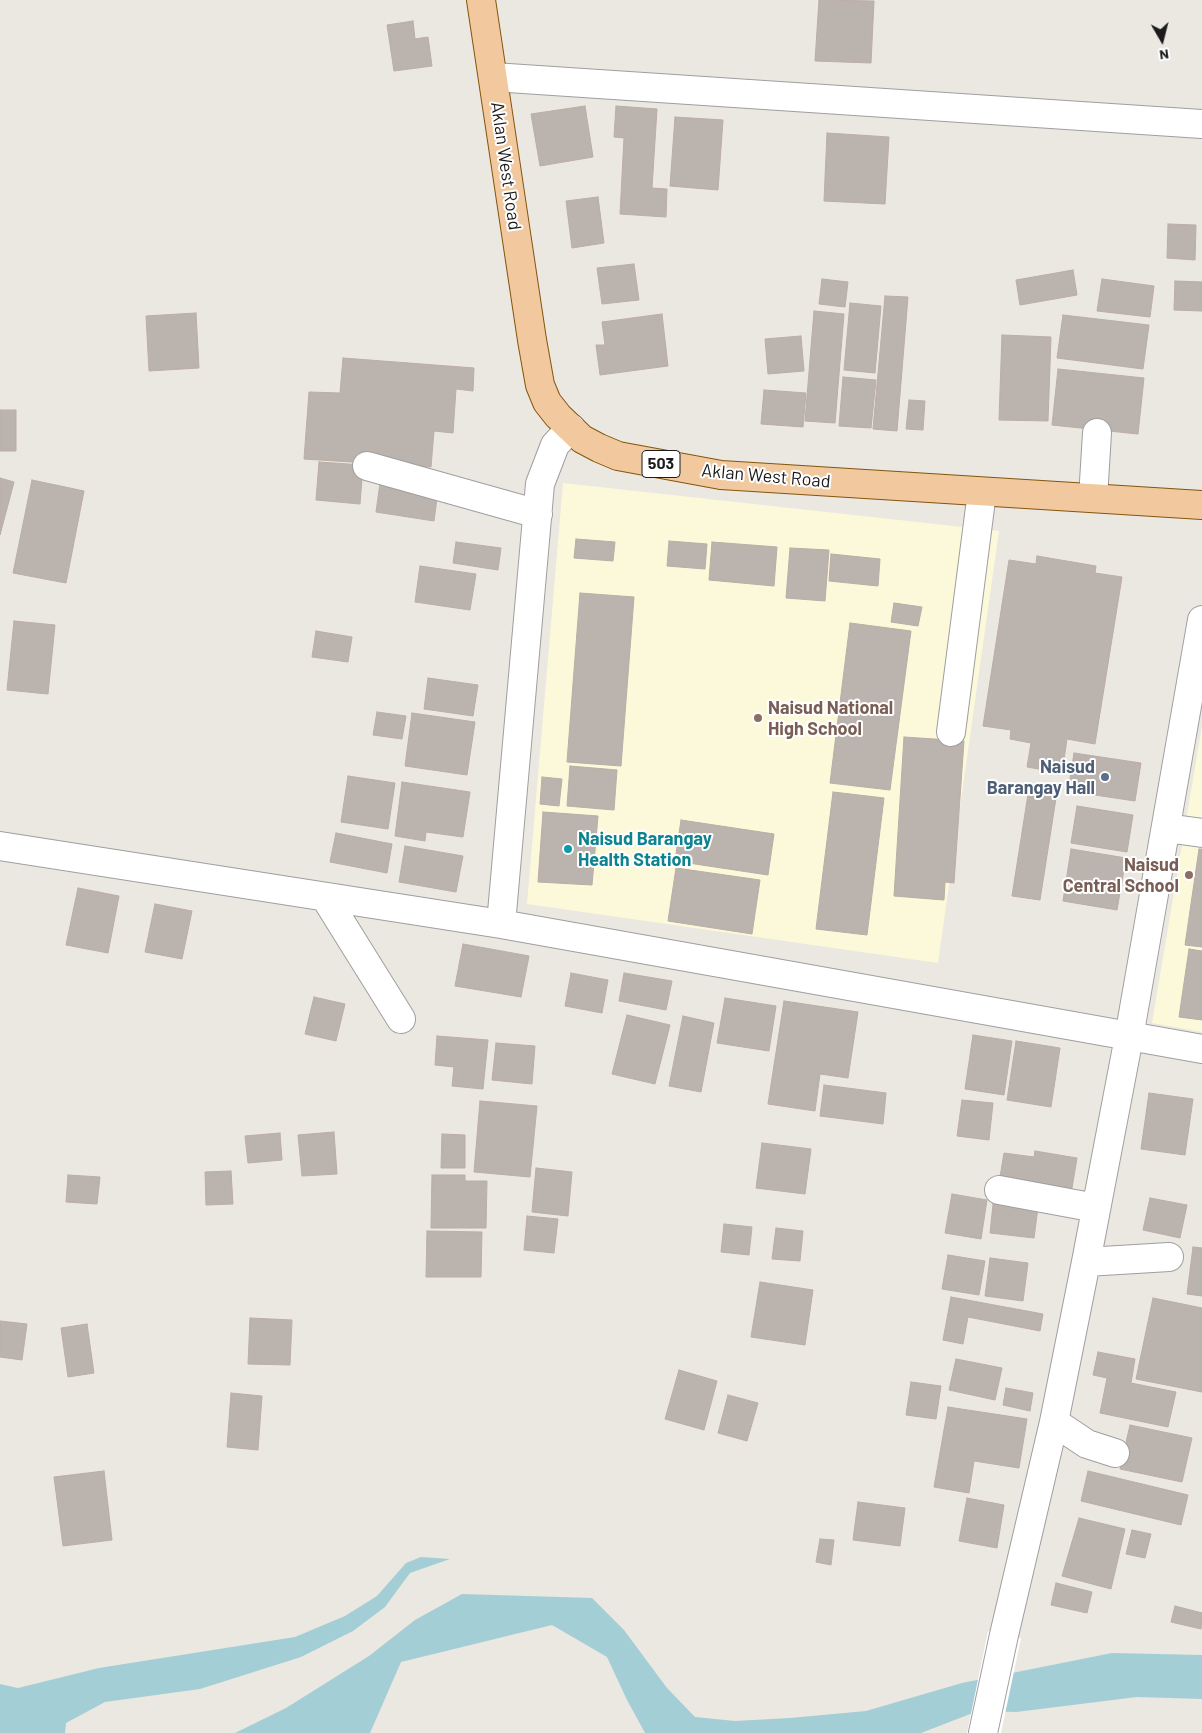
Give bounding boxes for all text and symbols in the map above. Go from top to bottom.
north arrow [1137,15,1187,65]
text: N [1158,46,1170,64]
street label: Aklan West Road [486,100,526,232]
road number: 503 [642,450,680,478]
street label: Aklan West Road [701,460,831,492]
place label: Naisud National High School [768,697,893,740]
marker: Naisud National High School [752,712,764,724]
place label: Naisud Barangay Hall [987,756,1095,799]
marker: Naisud Barangay Hall [1099,771,1111,783]
place label: Naisud Barangay Health Station [578,828,712,871]
marker: Naisud Barangay Health Station [562,843,574,855]
place label: Naisud Central School [1063,854,1179,896]
marker: Naisud Central School [1183,869,1195,881]

